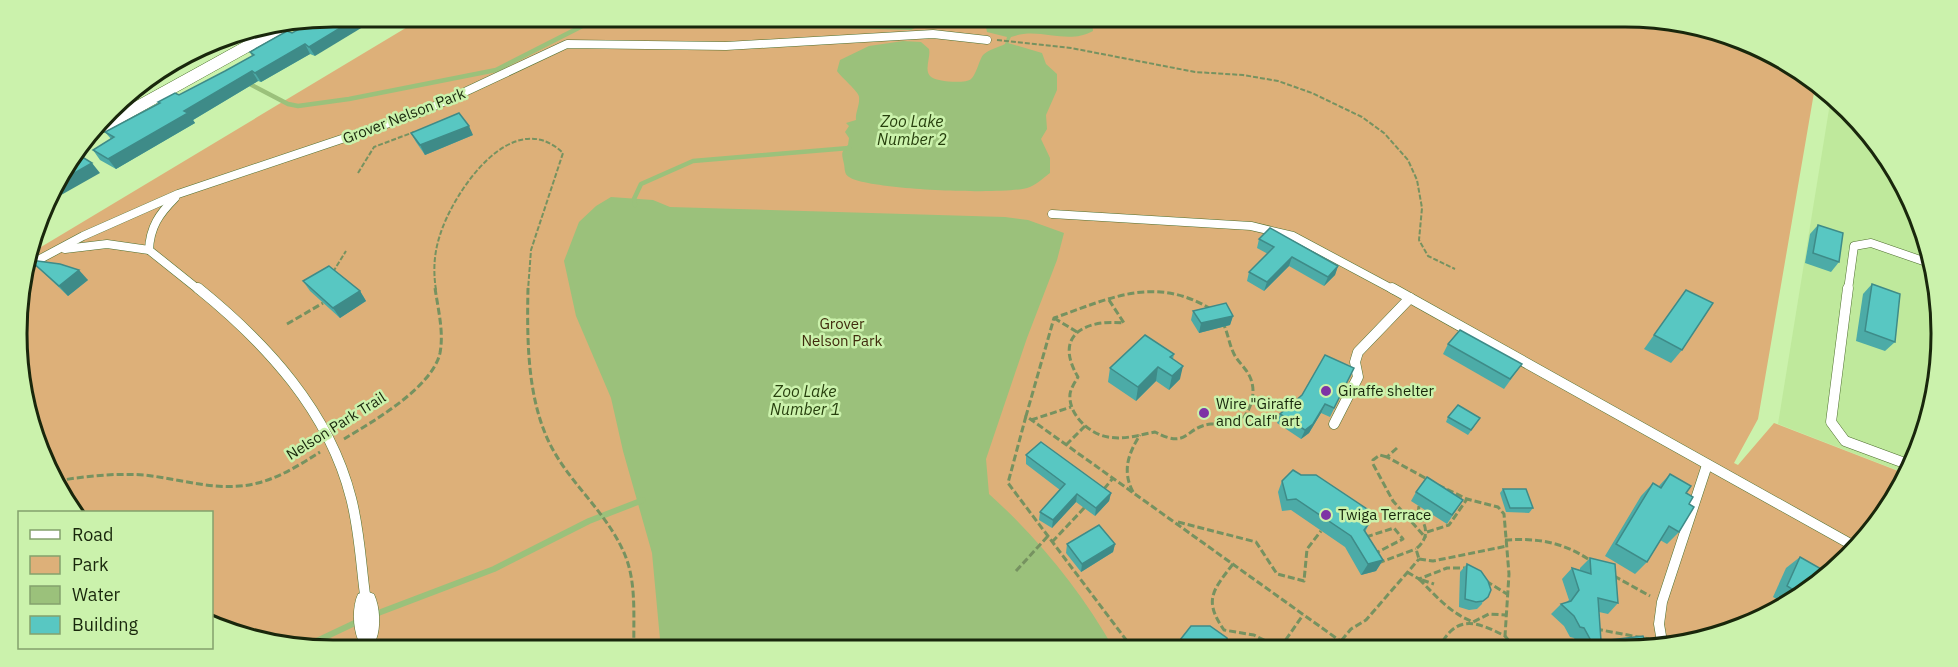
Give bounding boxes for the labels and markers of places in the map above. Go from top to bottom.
place label: Giraffe shelter [1338,381,1435,400]
marker: Giraffe shelter [1319,384,1333,398]
place label: Wire "Giraffe and Calf" art [1216,394,1302,430]
marker: Wire "Giraffe and Calf" art [1197,406,1211,420]
place label: Twiga Terrace [1338,505,1431,524]
marker: Twiga Terrace [1319,508,1333,522]

